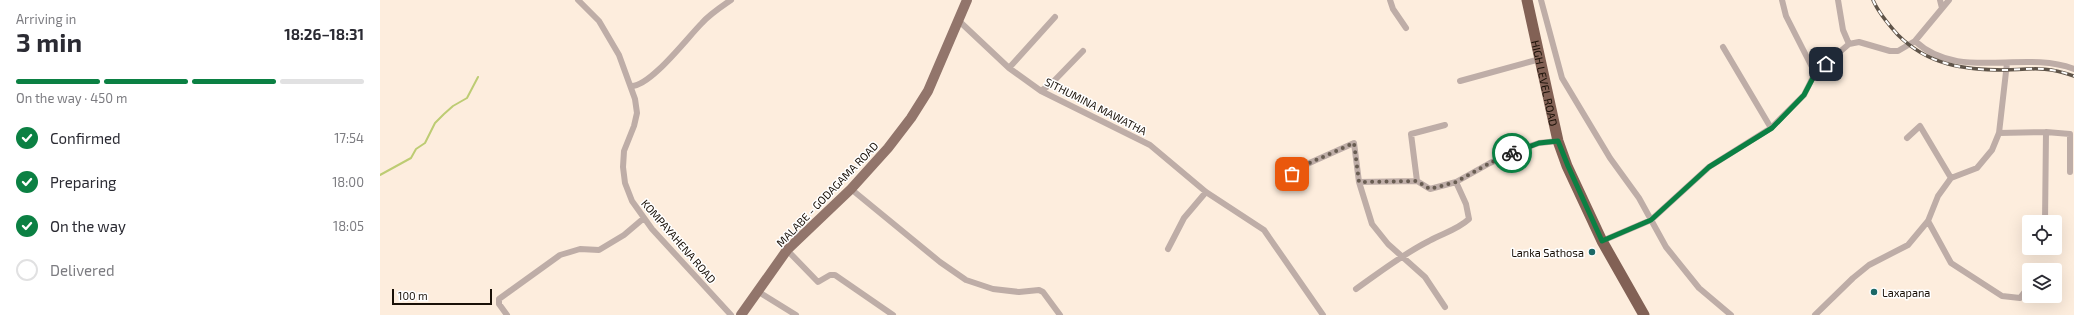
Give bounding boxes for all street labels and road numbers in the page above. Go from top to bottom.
street label: HIGH LEVEL ROAD [1529,39,1561,127]
street label: SITHUMINA MAWATHA [1043,75,1149,137]
street label: MALABE - GODAGAMA ROAD [773,139,881,249]
street label: KOMPAYAHENA ROAD [639,196,719,286]

